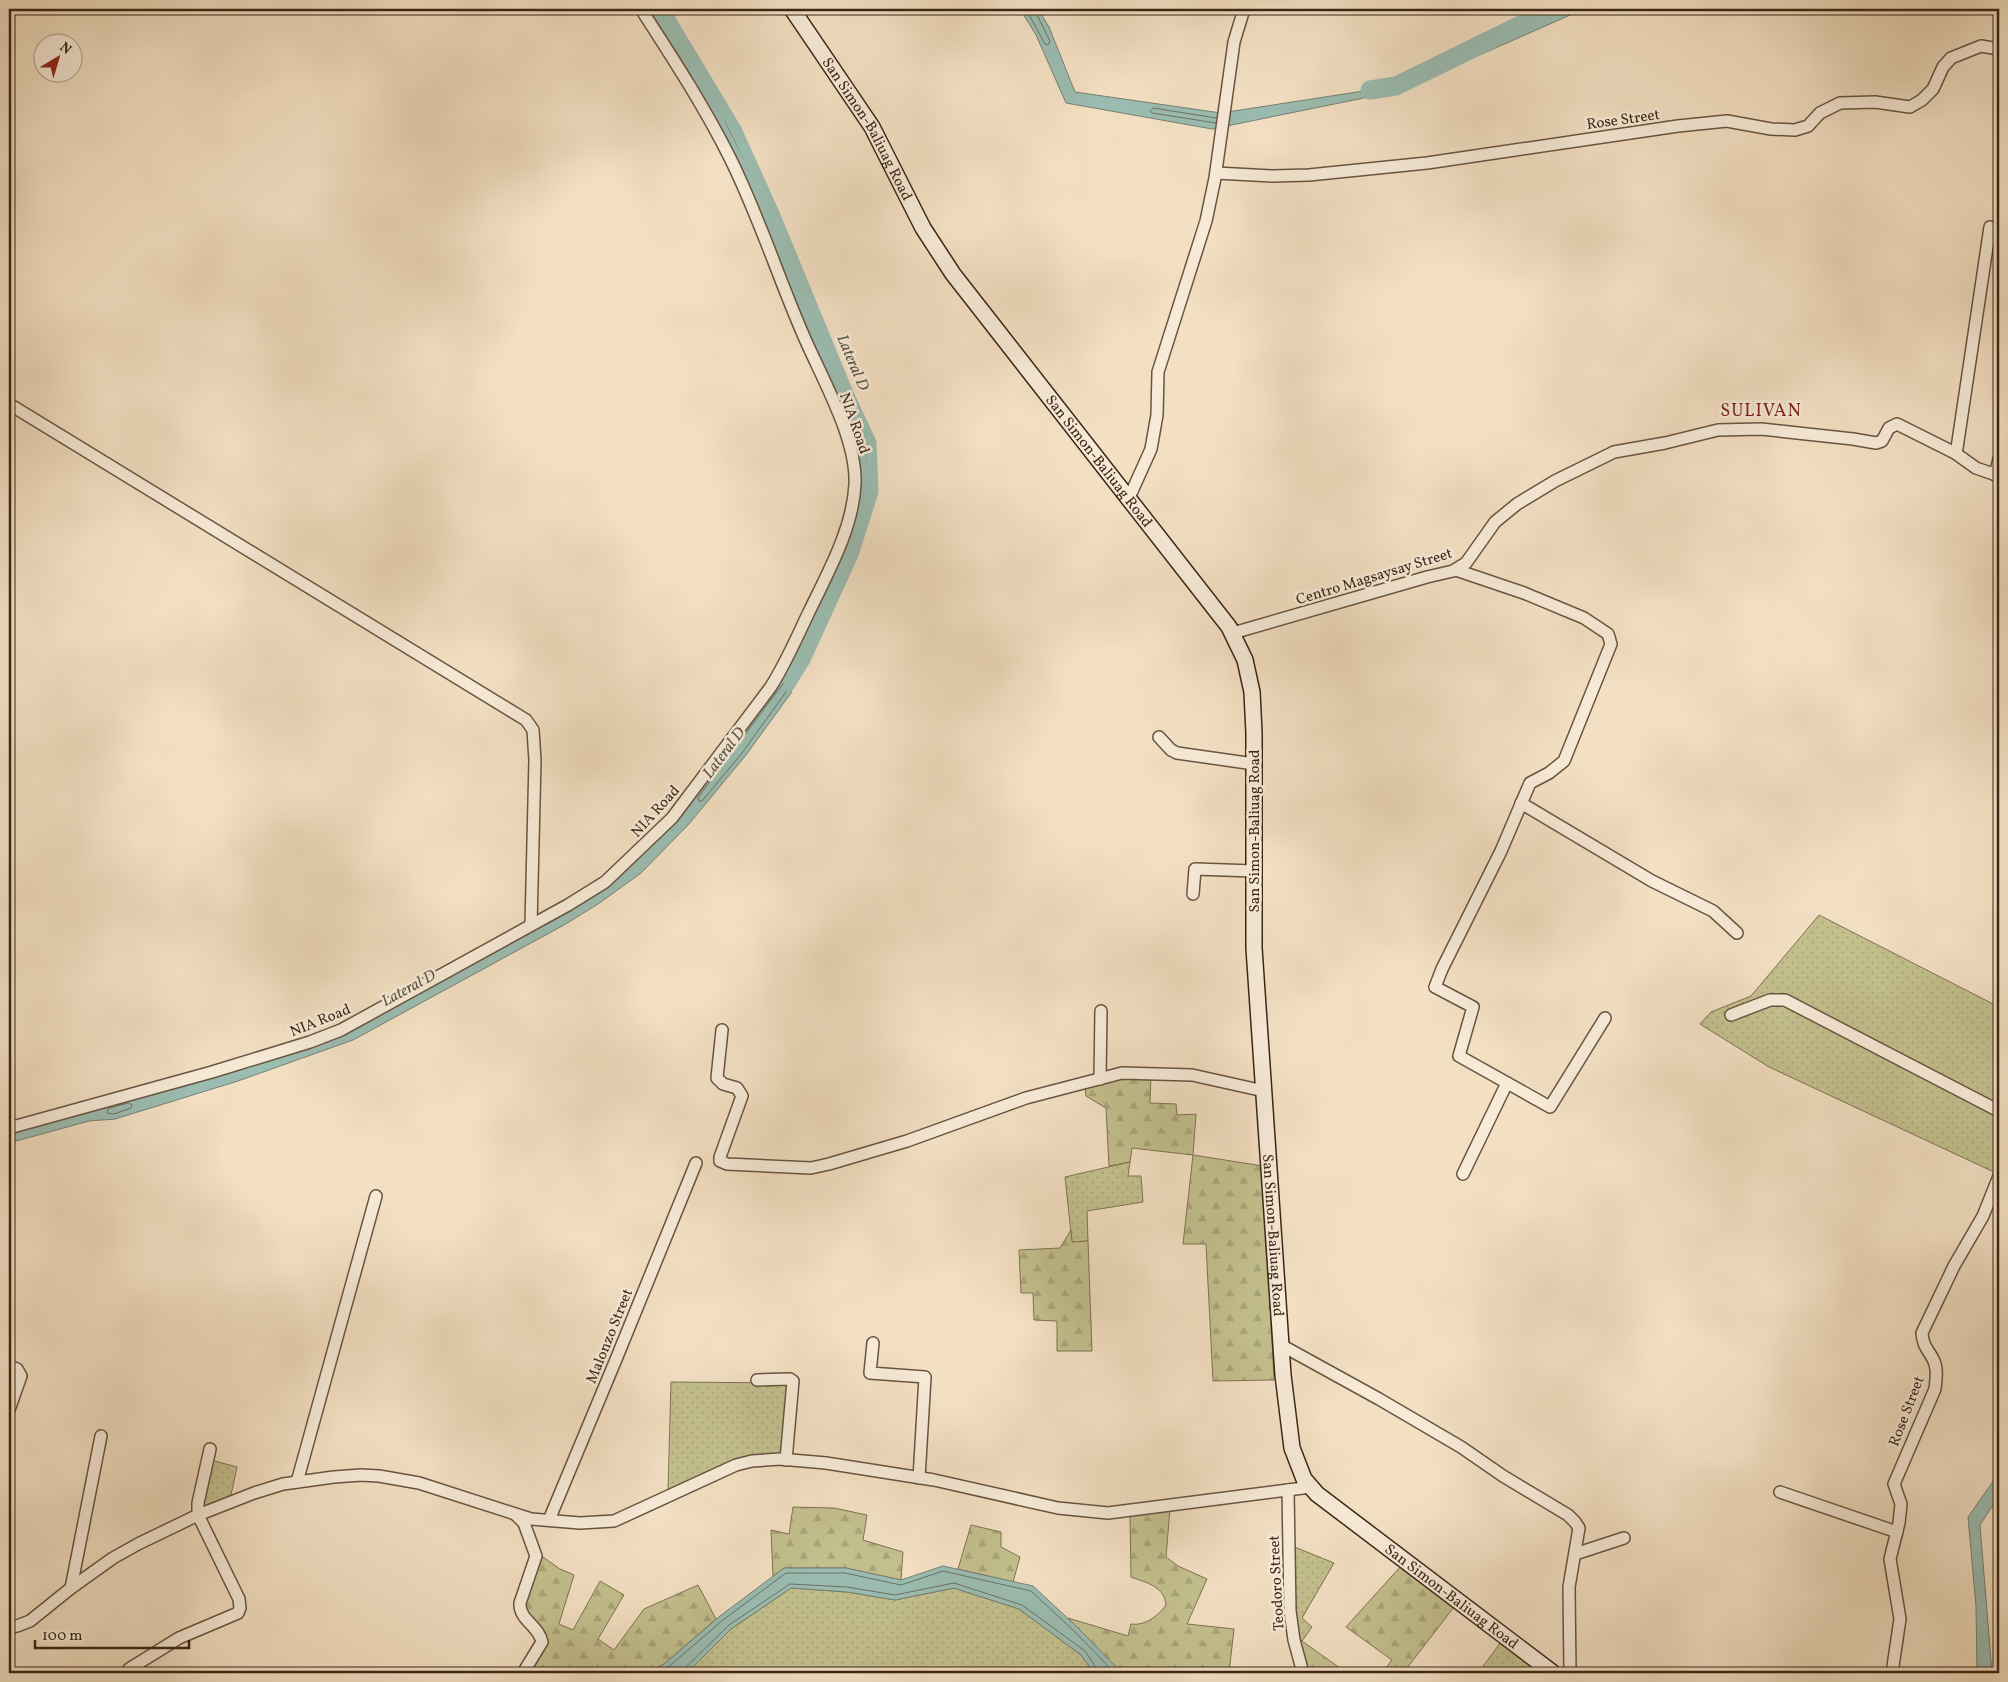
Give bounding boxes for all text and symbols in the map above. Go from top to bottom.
north arrow [32,32,82,82]
text: N [55,38,75,60]
street label: San Simon-Baliuag Road [816,54,917,205]
street label: Rose Street [1585,105,1661,136]
water label: Lateral D [831,331,874,394]
street label: NIA Road [833,390,874,457]
street label: San Simon-Baliuag Road [1040,391,1157,533]
district label: SULIVAN [1720,399,1802,424]
street label: Centro Magsaysay Street [1294,544,1455,611]
water label: Lateral D [698,723,751,783]
street label: San Simon-Baliuag Road [1245,750,1266,912]
street label: NIA Road [627,781,685,843]
water label: Lateral D [378,965,440,1013]
street label: NIA Road [287,1000,354,1043]
street label: San Simon-Baliuag Road [1256,1153,1288,1317]
street label: Malonzo Street [582,1286,639,1387]
street label: Rose Street [1884,1373,1930,1450]
street label: Teodoro Street [1265,1535,1290,1631]
street label: San Simon-Baliuag Road [1380,1540,1522,1655]
scale bar [35,1617,189,1649]
text: 100 m [42,1626,82,1647]

